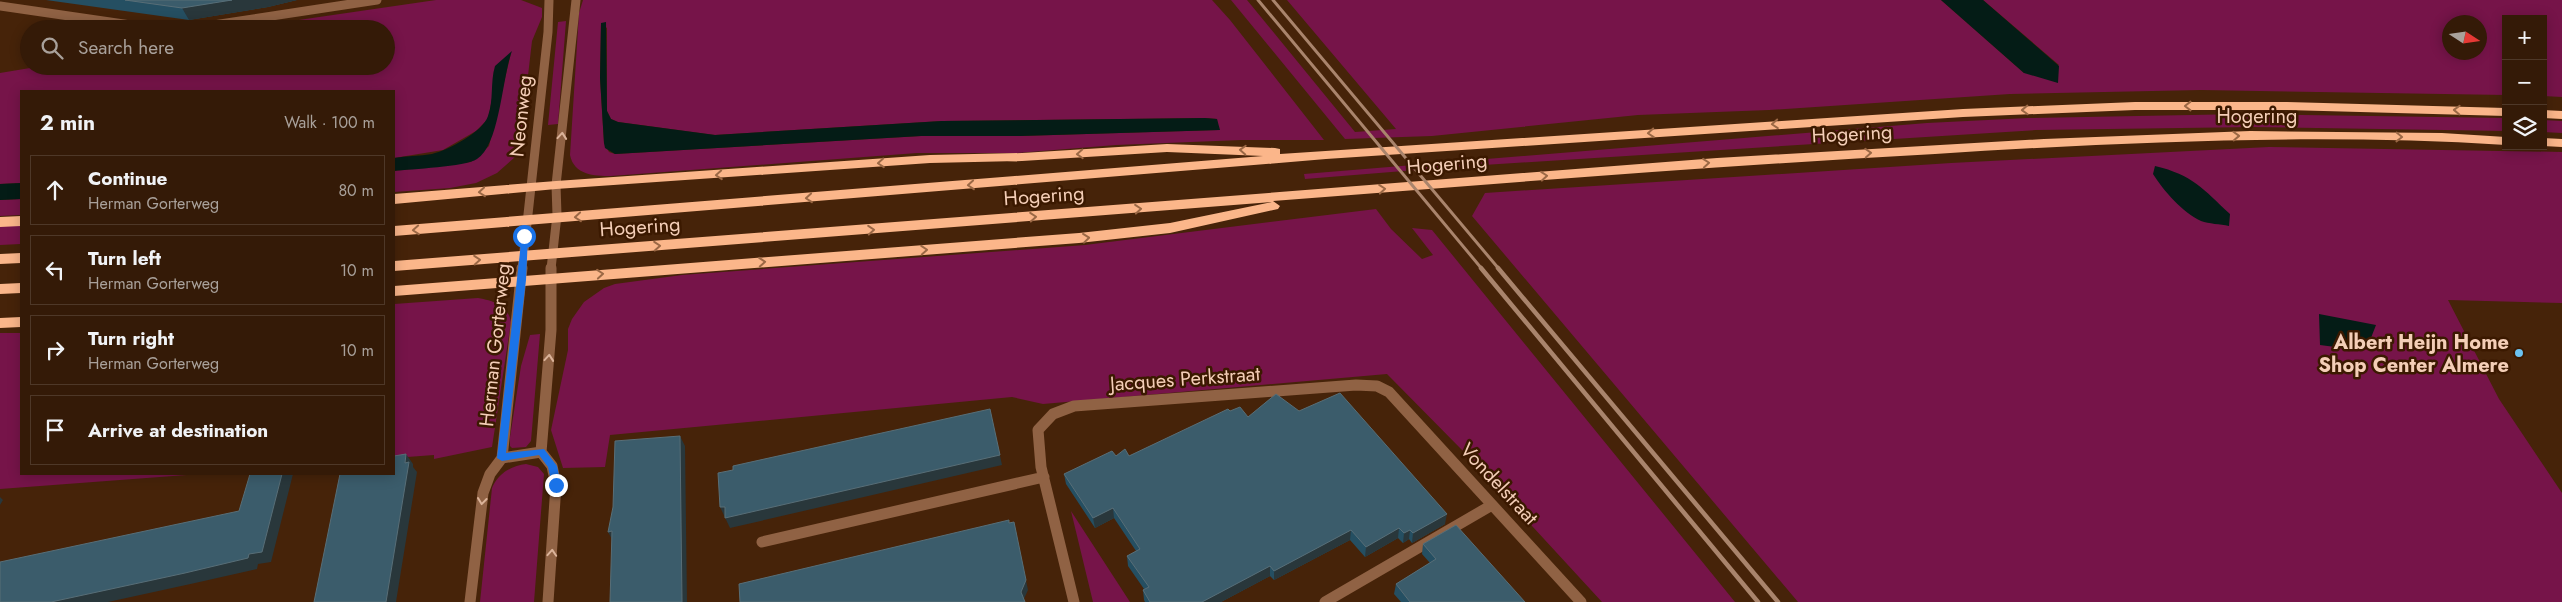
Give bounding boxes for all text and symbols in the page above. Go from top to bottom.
north arrow [2442,15,2487,60]
map controls [2502,15,2547,150]
button: + [2502,15,2547,60]
search box [20,20,395,75]
icon: search [38,34,66,62]
text: Search here [78,34,174,61]
button: − [2502,60,2547,105]
street label: Neonweg [502,74,540,158]
one-way arrow [2183,101,2191,111]
street label: Hogering [2217,102,2297,131]
one-way arrow [2021,105,2029,116]
one-way arrow [2453,105,2461,116]
button: layers [2502,105,2547,150]
text: 2 min [40,108,95,138]
text: Walk · 100 m [284,111,375,134]
street label: Hogering [1811,117,1893,151]
one-way arrow [1771,119,1779,130]
one-way arrow [1646,127,1654,138]
one-way arrow [2233,131,2241,141]
one-way arrow [556,132,567,140]
one-way arrow [2395,132,2403,142]
one-way arrow [1238,145,1246,156]
street label: Hogering [1405,146,1489,182]
one-way arrow [1864,147,1872,158]
one-way arrow [1076,148,1084,159]
one-way arrow [877,157,885,168]
one-way arrow [1702,157,1710,168]
text: Continue [88,165,167,192]
one-way arrow [715,169,723,180]
one-way arrow [1540,171,1548,182]
icon: ahead [41,176,69,204]
text: 80 m [338,179,374,202]
one-way arrow [967,179,975,190]
street label: Hogering [1003,179,1085,213]
one-way arrow [1378,184,1386,195]
one-way arrow [478,186,486,197]
text: Herman Gorterweg [88,192,219,215]
one-way arrow [805,192,813,203]
one-way arrow [1134,204,1142,215]
street label: Hogering [599,210,681,244]
one-way arrow [573,211,581,222]
one-way arrow [1029,212,1037,223]
one-way arrow [411,224,419,235]
one-way arrow [867,224,875,235]
route start [513,225,536,248]
one-way arrow [1082,233,1090,244]
one-way arrow [653,241,661,252]
one-way arrow [920,244,928,255]
text: Turn left [88,245,161,272]
one-way arrow [474,254,482,265]
icon: left [41,256,69,284]
one-way arrow [758,256,766,267]
text: 10 m [340,259,374,282]
street label: Herman Gorterweg [472,262,518,428]
one-way arrow [596,268,604,279]
text: Herman Gorterweg [88,272,219,295]
text: Turn right [88,325,174,352]
place label: Albert Heijn Home Shop Center Almere [2319,328,2509,380]
icon: right [41,336,69,364]
text: 10 m [340,339,374,362]
marker: Albert Heijn Home Shop Center Almere [2513,347,2525,359]
text: Herman Gorterweg [88,352,219,375]
one-way arrow [543,353,554,361]
street label: Jacques Perkstraat [1106,359,1261,399]
icon: arrive [41,416,69,444]
text: Arrive at destination [88,417,268,444]
street label: Vondelstraat [1453,436,1545,532]
route end [545,474,568,497]
one-way arrow [477,497,488,505]
one-way arrow [546,549,557,557]

